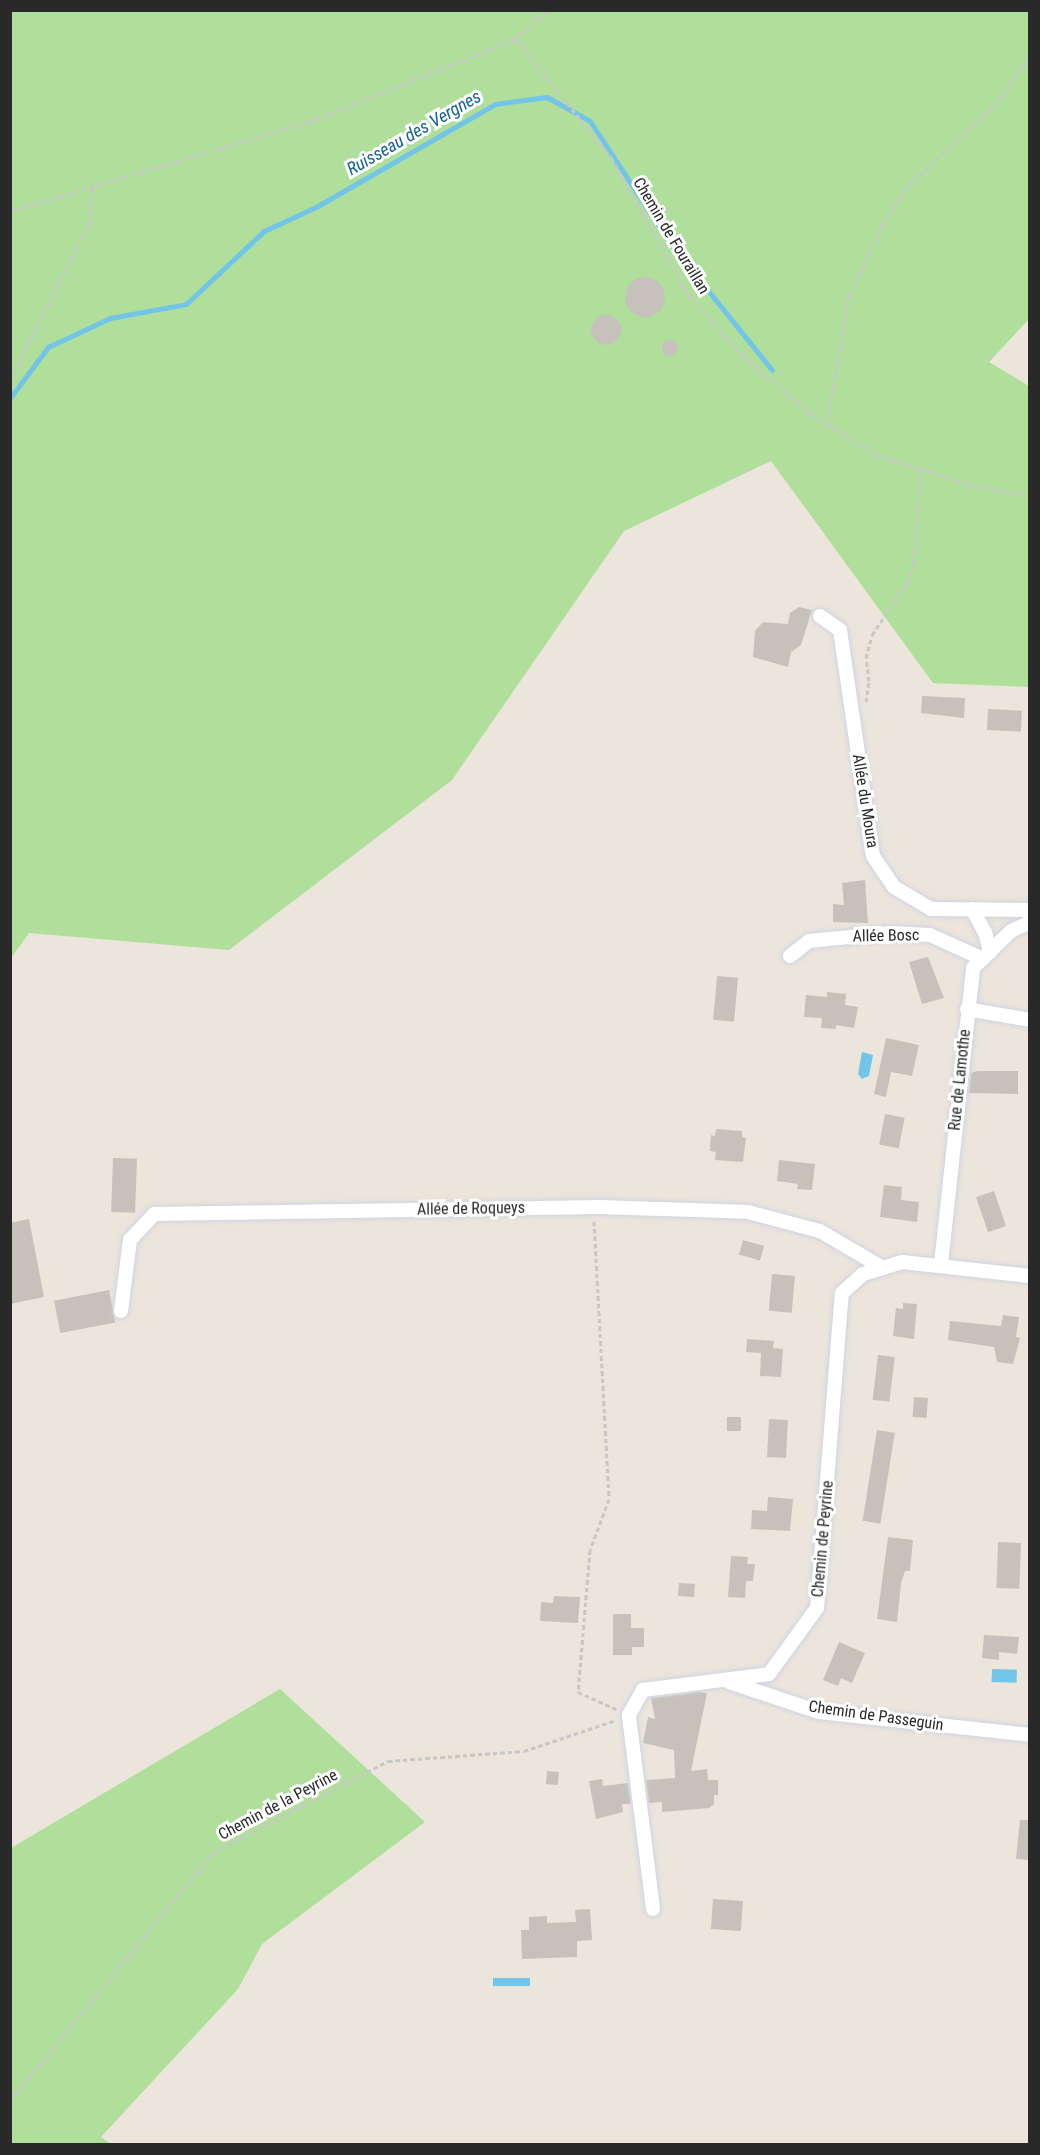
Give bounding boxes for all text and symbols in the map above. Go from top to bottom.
water label: Ruisseau des Vergnes [343,86,485,180]
street label: Chemin de Fouraillan [629,174,713,298]
street label: Allée du Moura [848,753,882,849]
street label: Allée Bosc [852,926,920,946]
street label: Rue de Lamothe [945,1028,975,1132]
street label: Allée de Roqueys [417,1198,525,1220]
street label: Chemin de Peyrine [808,1480,838,1598]
street label: Chemin de Passeguin [807,1697,945,1735]
street label: Chemin de la Peyrine [215,1765,341,1845]

